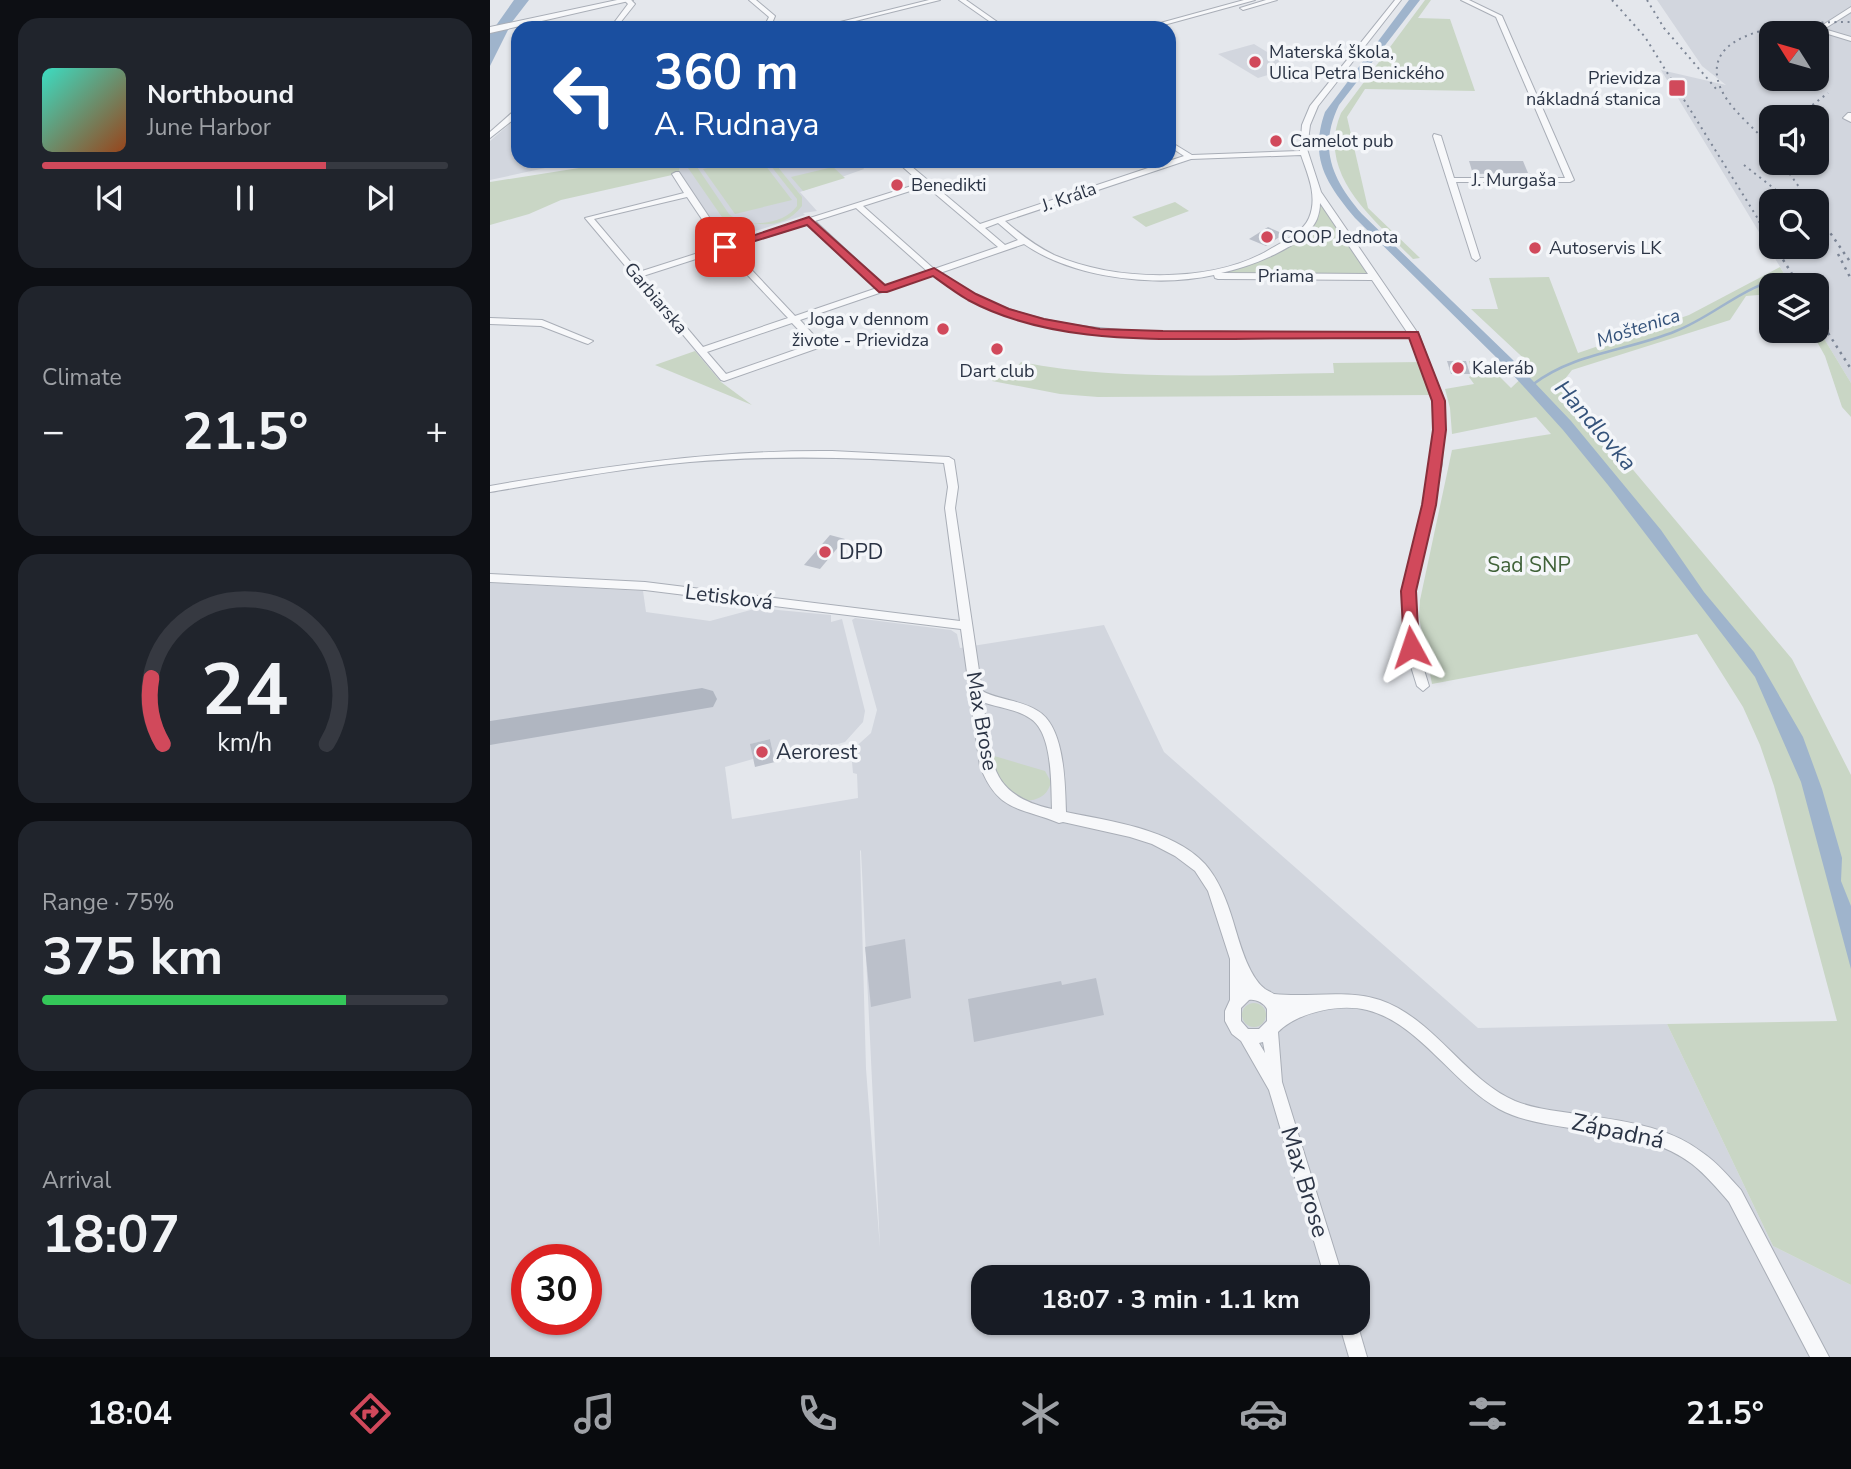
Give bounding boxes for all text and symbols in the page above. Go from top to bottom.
north arrow [1759,21,1829,91]
map controls [1759,21,1829,343]
text: 360 m [654,39,798,106]
place label: Materská škola, Ulica Petra Benického [1269,40,1444,85]
icon: left [539,49,630,140]
marker: Materská škola, Ulica Petra Benického [1247,54,1263,70]
place label: Prievidza nákladná stanica [1526,66,1661,111]
text: Northbound [147,77,294,112]
marker: Prievidza nákladná stanica [1667,78,1687,98]
text: A. Rudnaya [654,103,820,146]
button: sound [1759,105,1829,175]
text: June Harbor [147,112,271,143]
place label: Camelot pub [1290,129,1394,153]
marker: Camelot pub [1268,133,1284,149]
street label: J. Murgaša [1471,168,1556,192]
place label: Benedikti [911,173,986,197]
street label: J. Kráľa [1038,176,1100,218]
marker: Benedikti [889,177,905,193]
icon: previous [91,179,129,217]
icon: pause [226,179,264,217]
icon: next [361,179,399,217]
button: search [1759,189,1829,259]
pin [695,217,755,277]
place label: COOP Jednota [1281,225,1398,249]
icon: arrive [706,228,744,266]
marker: COOP Jednota [1259,229,1275,245]
place label: Autoservis LK [1549,236,1662,260]
marker: Autoservis LK [1527,240,1543,256]
street label: Garbiarska [619,257,693,339]
street label: Priama [1258,264,1314,288]
button: layers [1759,273,1829,343]
water label: Moštenica [1593,302,1683,354]
place label: Joga v dennom živote - Prievidza [792,307,929,352]
marker: Joga v dennom živote - Prievidza [935,321,951,337]
marker: Dart club [989,341,1005,357]
place label: Kaleráb [1472,356,1534,380]
place label: Dart club [960,359,1035,383]
marker: Kaleráb [1450,360,1466,376]
text: Climate [42,362,122,393]
water label: Handlovka [1548,373,1644,477]
text: 21.5° [182,396,308,467]
text: − [42,406,65,457]
text: + [425,406,448,457]
place label: DPD [839,538,883,566]
marker: DPD [817,544,833,560]
park label: Sad SNP [1487,551,1571,579]
street label: Letisková [683,578,775,616]
position arrow [1374,610,1448,684]
text: 24 [201,641,289,741]
street label: Max Brose [960,669,1004,773]
text: km/h [217,726,273,760]
place label: Aerorest [776,738,858,766]
marker: Aerorest [754,744,770,760]
text: Range · 75% [42,887,174,918]
text: 375 km [42,921,223,992]
street label: Západná [1569,1106,1667,1156]
street label: Max Brose [1273,1123,1337,1241]
text: Arrival [42,1165,111,1196]
text: 18:07 [42,1199,180,1270]
speed limit sign: 30 [511,1244,602,1335]
text: 18:07 · 3 min · 1.1 km [1041,1282,1300,1317]
icon: directions [346,1389,395,1438]
icon: music [570,1389,619,1438]
icon: phone [793,1389,842,1438]
icon: climate [1016,1389,1065,1438]
icon: car [1239,1389,1288,1438]
icon: filters [1463,1389,1512,1438]
text: 18:04 [87,1392,172,1435]
text: 21.5° [1686,1392,1764,1435]

